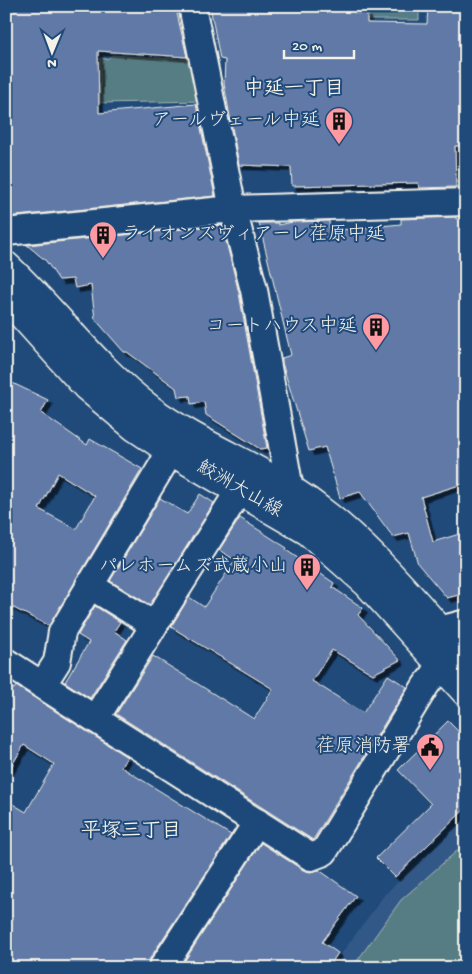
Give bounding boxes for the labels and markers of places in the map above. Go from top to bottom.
building icon: アールヴェール中延 [324,106,354,145]
place label: アールヴェール中延 [152,109,320,133]
building icon: ライオンズヴィアーレ荏原中延 [88,220,118,259]
place label: ライオンズヴィアーレ荏原中延 [122,223,385,247]
building icon: コートハウス中延 [361,312,391,351]
place label: コートハウス中延 [206,315,357,339]
building icon: パレホームズ武蔵小山 [292,552,322,591]
place label: パレホームズ武蔵小山 [99,555,288,579]
public building icon: 荏原消防署 [415,732,445,771]
place label: 荏原消防署 [316,735,411,759]

